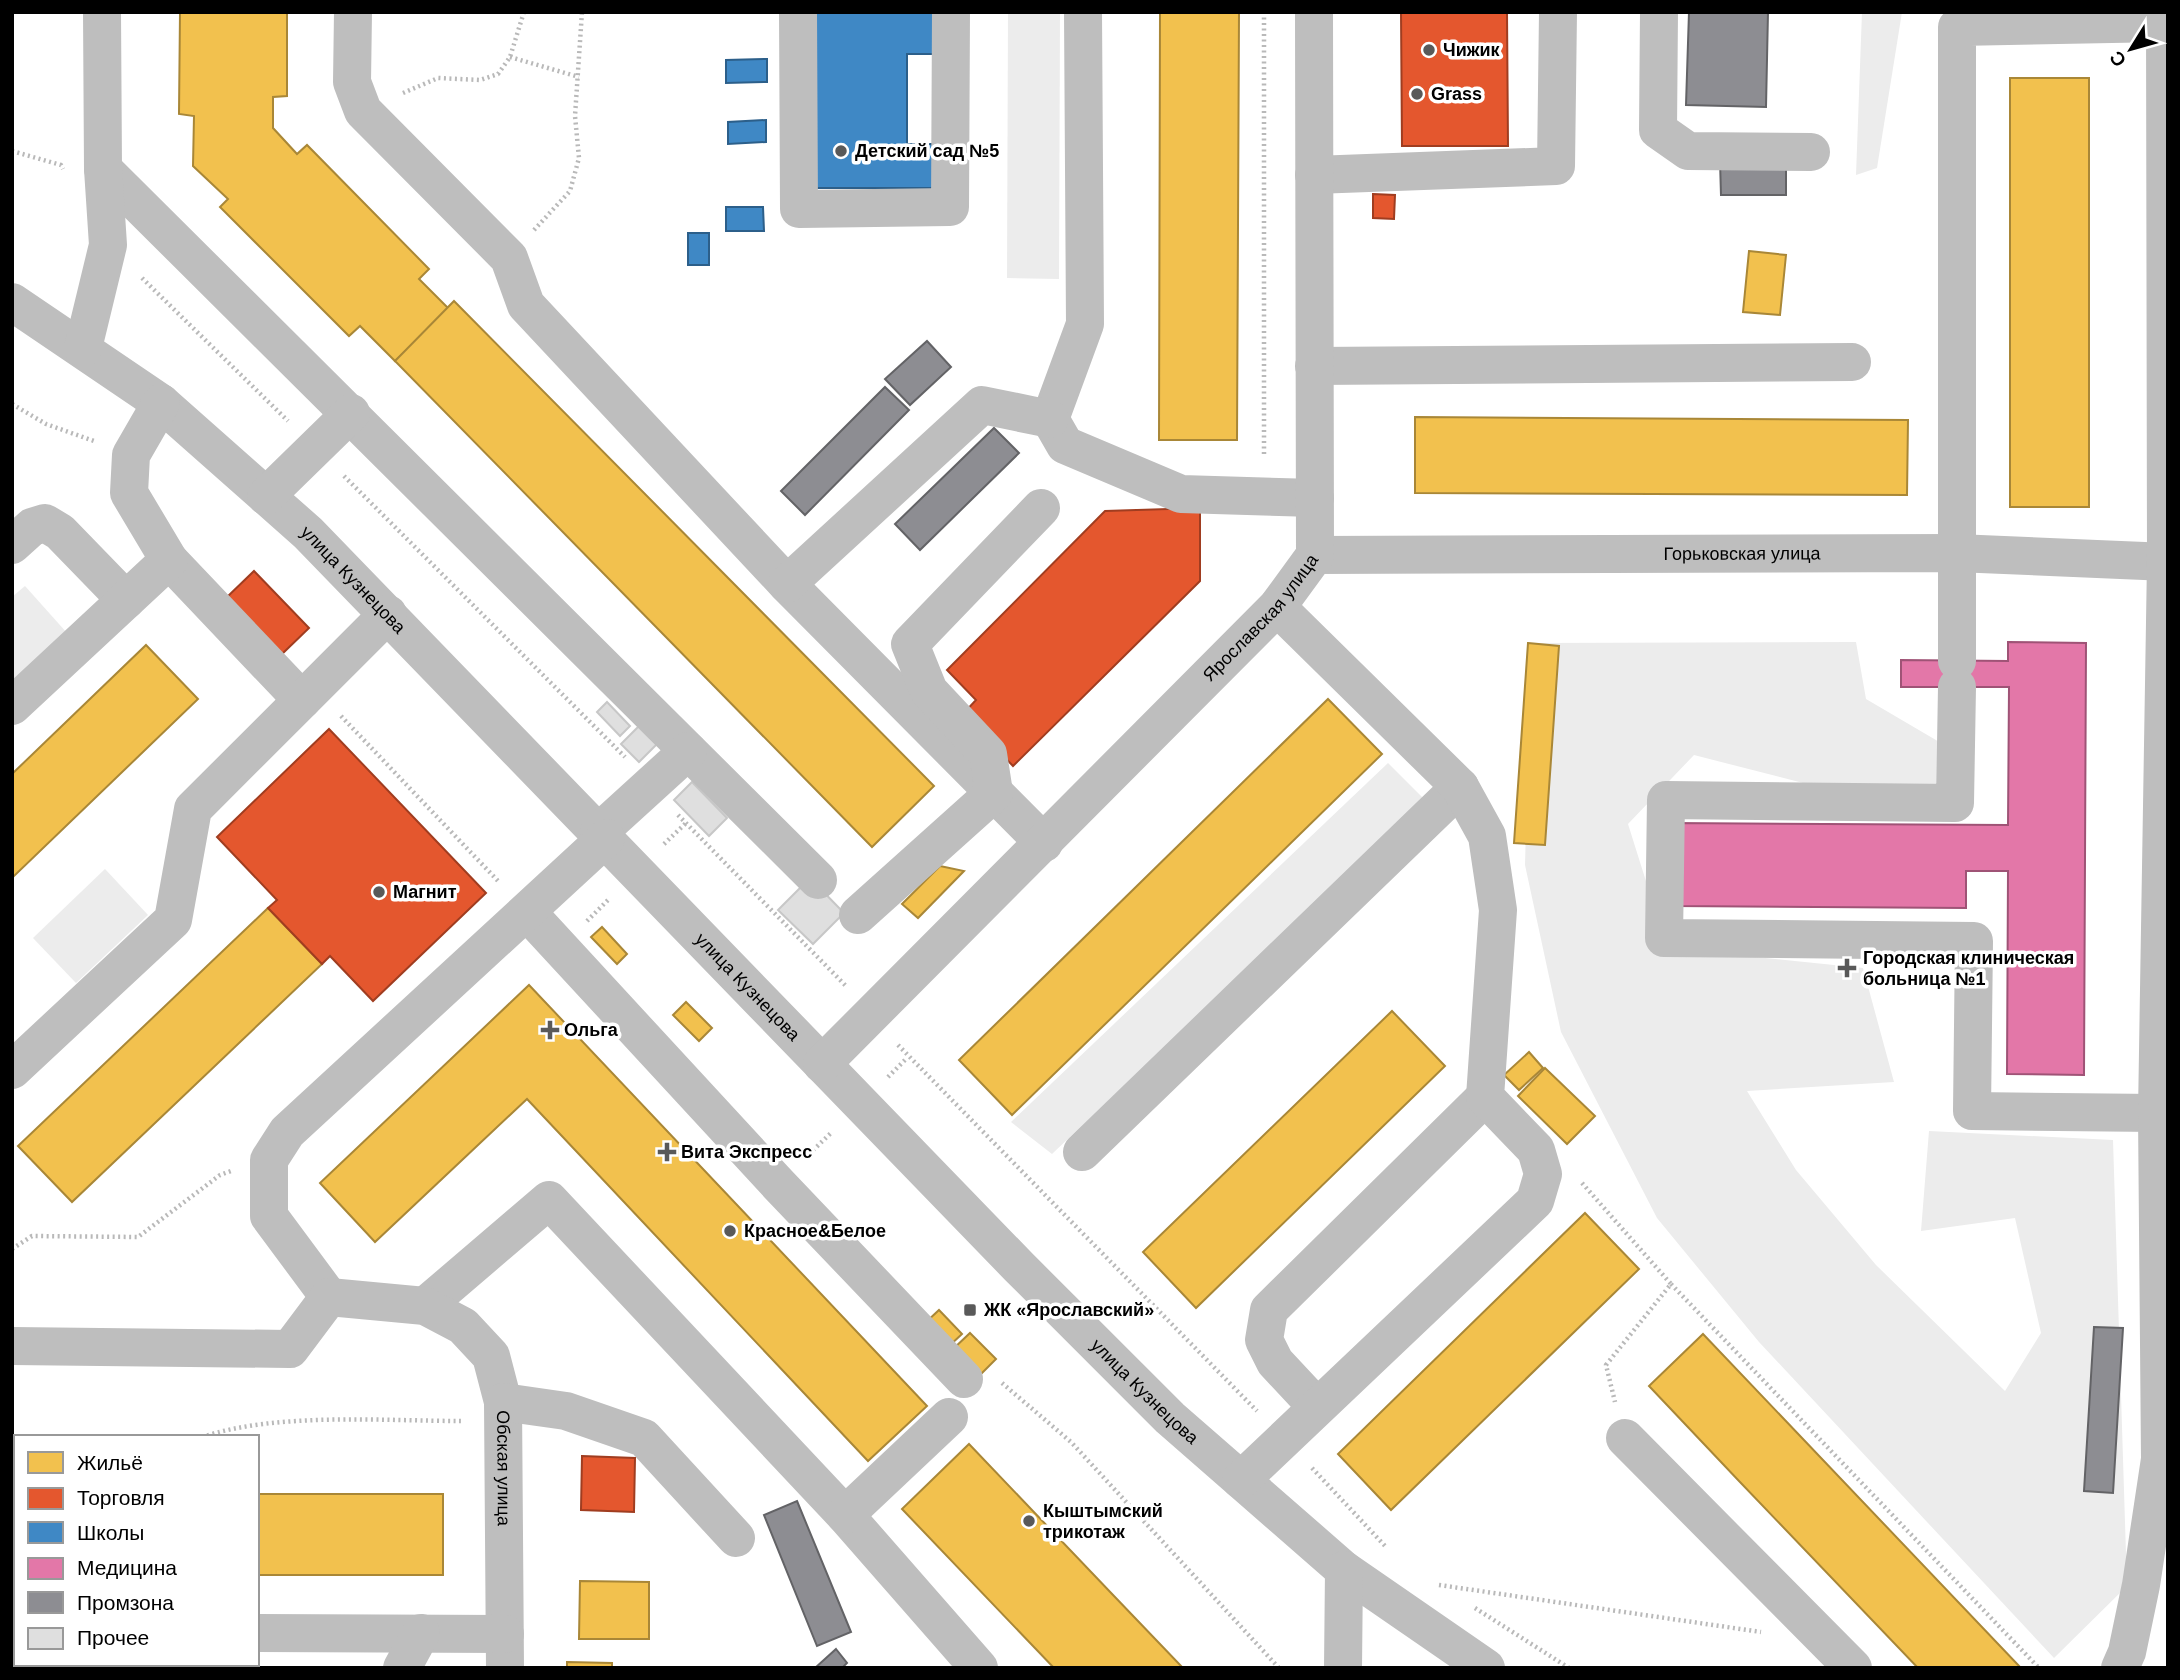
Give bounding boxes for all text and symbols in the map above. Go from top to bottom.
north arrow [2096,14,2166,84]
place label: Чижик [1443,40,1501,60]
marker: Чижик [1421,42,1437,58]
text: С [2105,47,2130,71]
place label: Grass [1431,84,1482,104]
marker: Grass [1409,86,1425,102]
place label: Детский сад №5 [855,141,999,161]
marker: Детский сад №5 [833,143,849,159]
street label: улица Кузнецова [297,521,410,638]
street label: Горьковская улица [1663,543,1822,564]
street label: Ярославская улица [1199,550,1323,685]
place label: Магнит [393,882,457,902]
marker: Магнит [371,884,387,900]
street label: улица Кузнецова [691,929,805,1045]
place label: Городская клиническая больница №1 [1863,948,2074,989]
marker: Городская клиническая больница №1 [1837,958,1857,978]
place label: Ольга [564,1020,619,1040]
marker: Ольга [542,1022,558,1038]
place label: Вита Экспресс [681,1142,812,1162]
marker: Вита Экспресс [659,1144,675,1160]
place label: Красное&Белое [744,1221,886,1241]
marker: Красное&Белое [722,1223,738,1239]
place label: ЖК «Ярославский» [983,1300,1154,1320]
marker: ЖК «Ярославский» [962,1302,978,1318]
street label: улица Кузнецова [1087,1335,1203,1449]
street label: Обская улица [493,1410,514,1527]
legend [14,1435,259,1666]
text: Жильё [77,1451,143,1474]
text: Торговля [77,1486,165,1509]
place label: Кыштымский трикотаж [1043,1501,1163,1542]
marker: Кыштымский трикотаж [1021,1513,1037,1529]
text: Школы [77,1521,144,1544]
text: Медицина [77,1556,177,1579]
text: Промзона [77,1591,174,1614]
text: Прочее [77,1626,149,1649]

